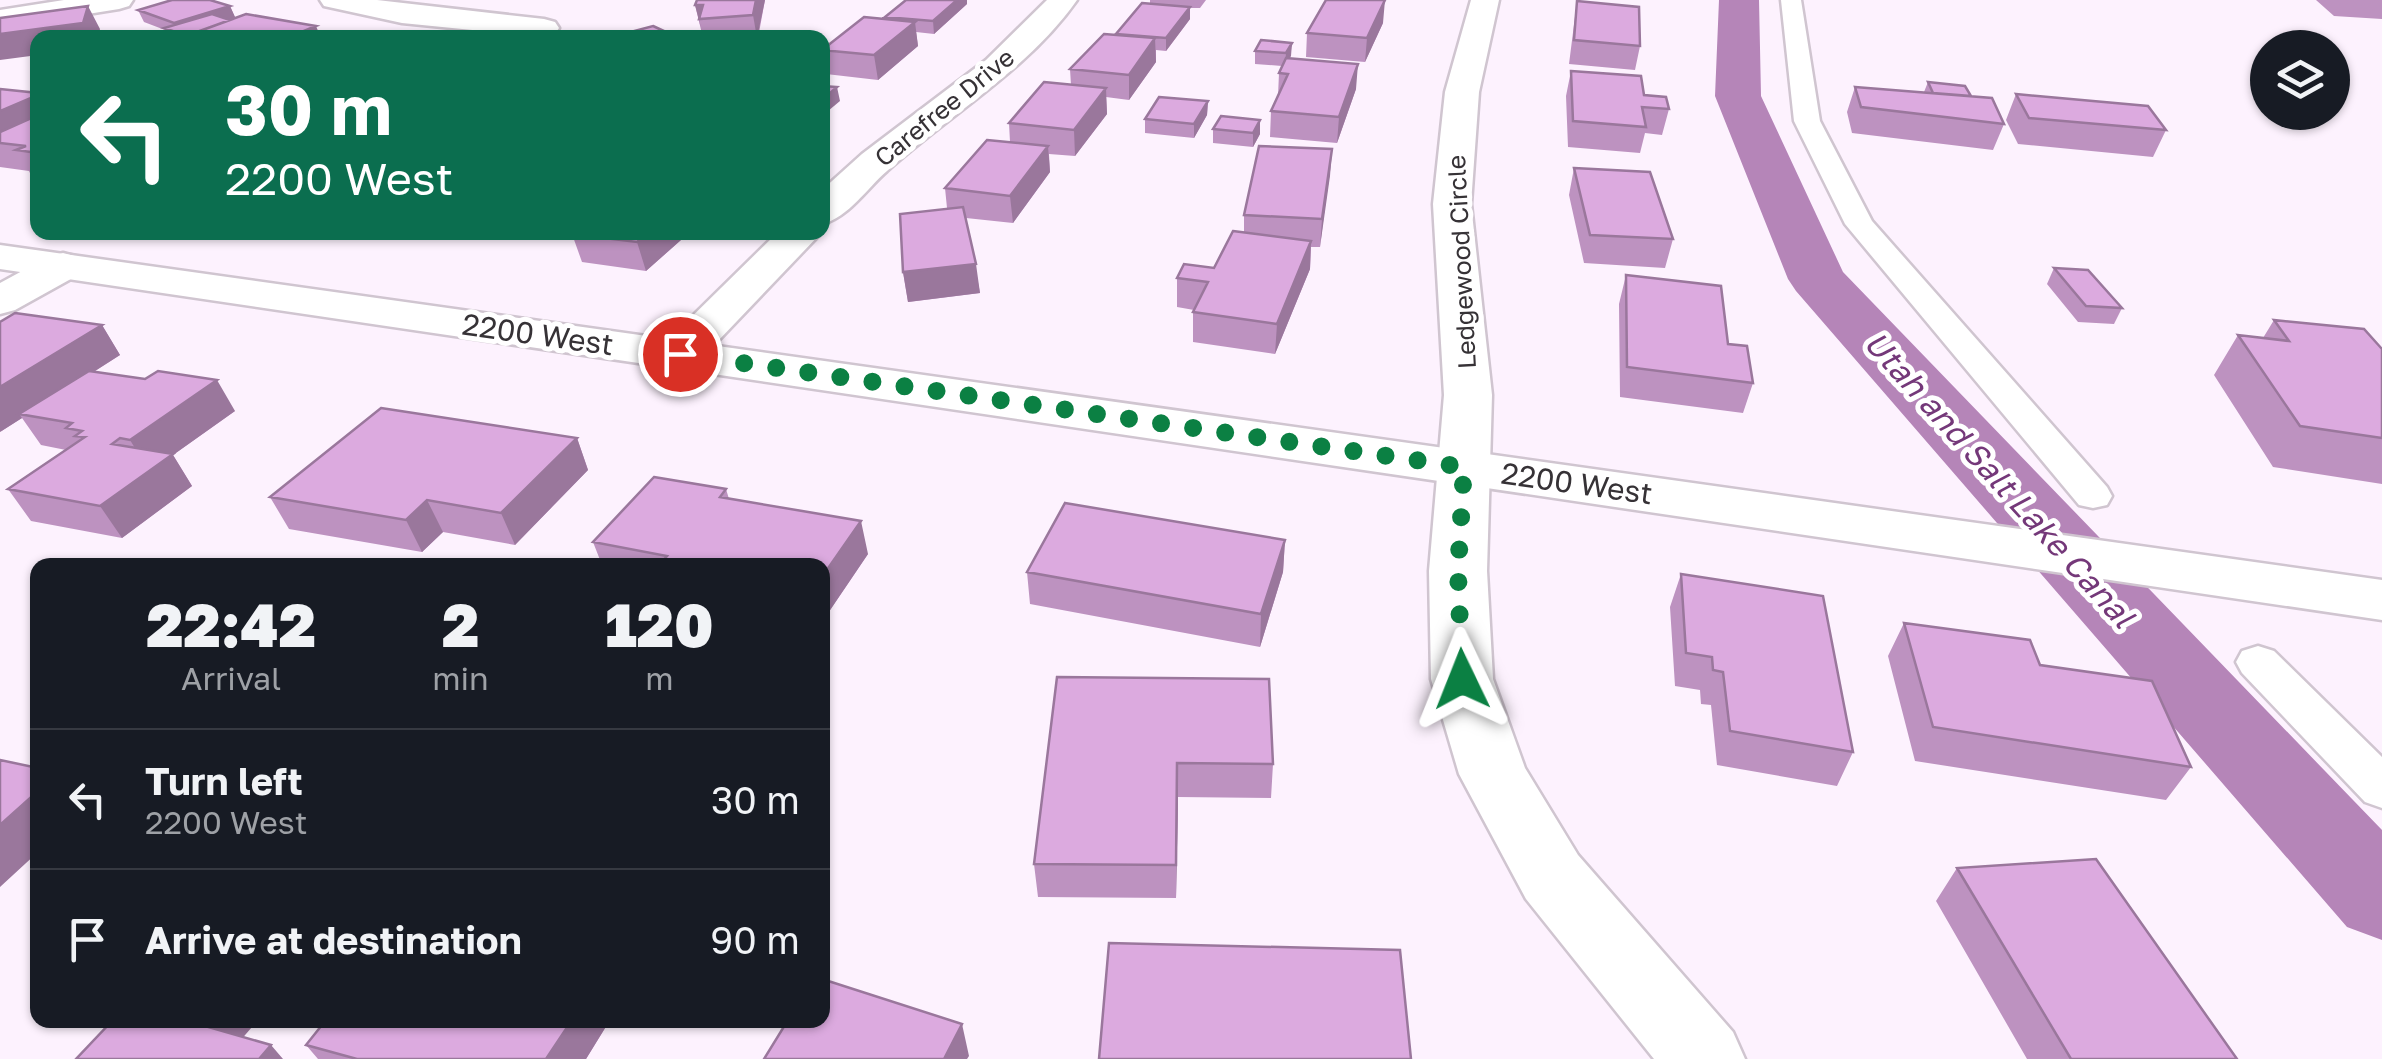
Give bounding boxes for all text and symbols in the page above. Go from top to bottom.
map controls [2250,30,2350,130]
button: layers [2250,30,2350,130]
street label: Carefree Drive [868,41,1020,173]
text: 30 m [225,66,392,150]
icon: left [60,70,190,200]
text: 2200 West [225,151,454,205]
street label: Ledgewood Circle [1440,154,1482,370]
street label: 2200 West [460,306,616,362]
pin [638,312,723,397]
water label: Utah and Salt Lake Canal [1857,323,2144,636]
icon: arrive [653,327,708,382]
street label: 2200 West [1499,455,1655,511]
text: 22:42 [146,588,316,660]
text: 2 [442,588,479,660]
text: 120 [605,588,714,660]
position arrow [1410,627,1514,731]
text: Arrival [181,659,281,697]
text: min [432,659,489,697]
text: m [645,659,674,697]
text: Turn left [145,758,303,803]
icon: left [60,772,115,827]
text: 30 m [711,777,800,822]
text: 2200 West [145,803,308,841]
icon: arrive [60,912,115,967]
text: Arrive at destination [145,917,522,962]
text: 90 m [710,917,800,962]

